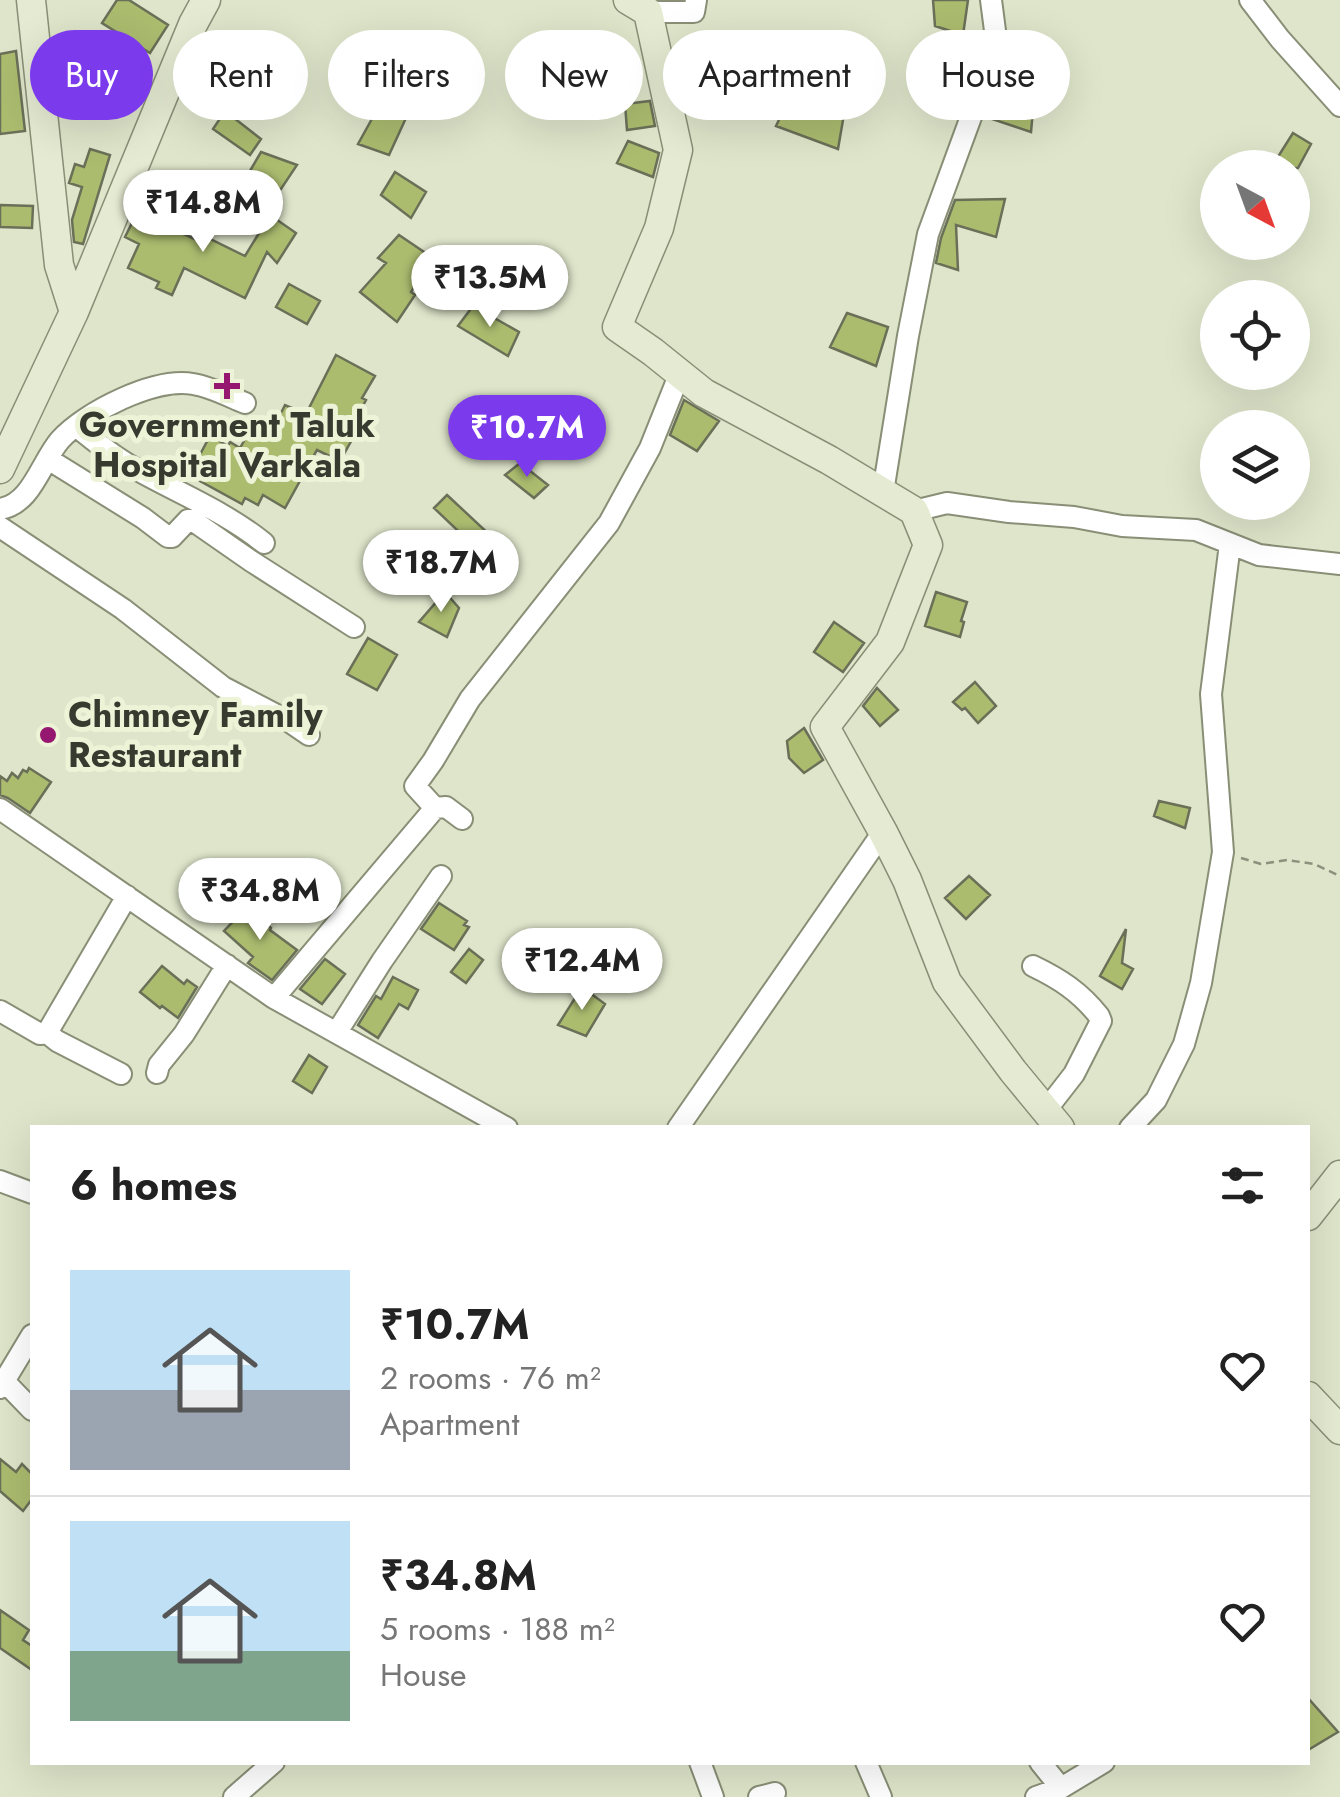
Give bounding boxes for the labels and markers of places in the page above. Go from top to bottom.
pin: ₹14.8M [122,170,284,255]
pin: ₹13.5M [409,245,571,330]
marker: Government Taluk Hospital Varkala [214,373,240,399]
pin: ₹10.7M [446,395,608,480]
place label: Government Taluk Hospital Varkala [79,400,375,490]
pin: ₹18.7M [360,530,522,615]
place label: Chimney Family Restaurant [68,690,323,780]
marker: Chimney Family Restaurant [37,724,59,746]
pin: ₹34.8M [179,858,341,943]
pin: ₹12.4M [501,928,663,1013]

